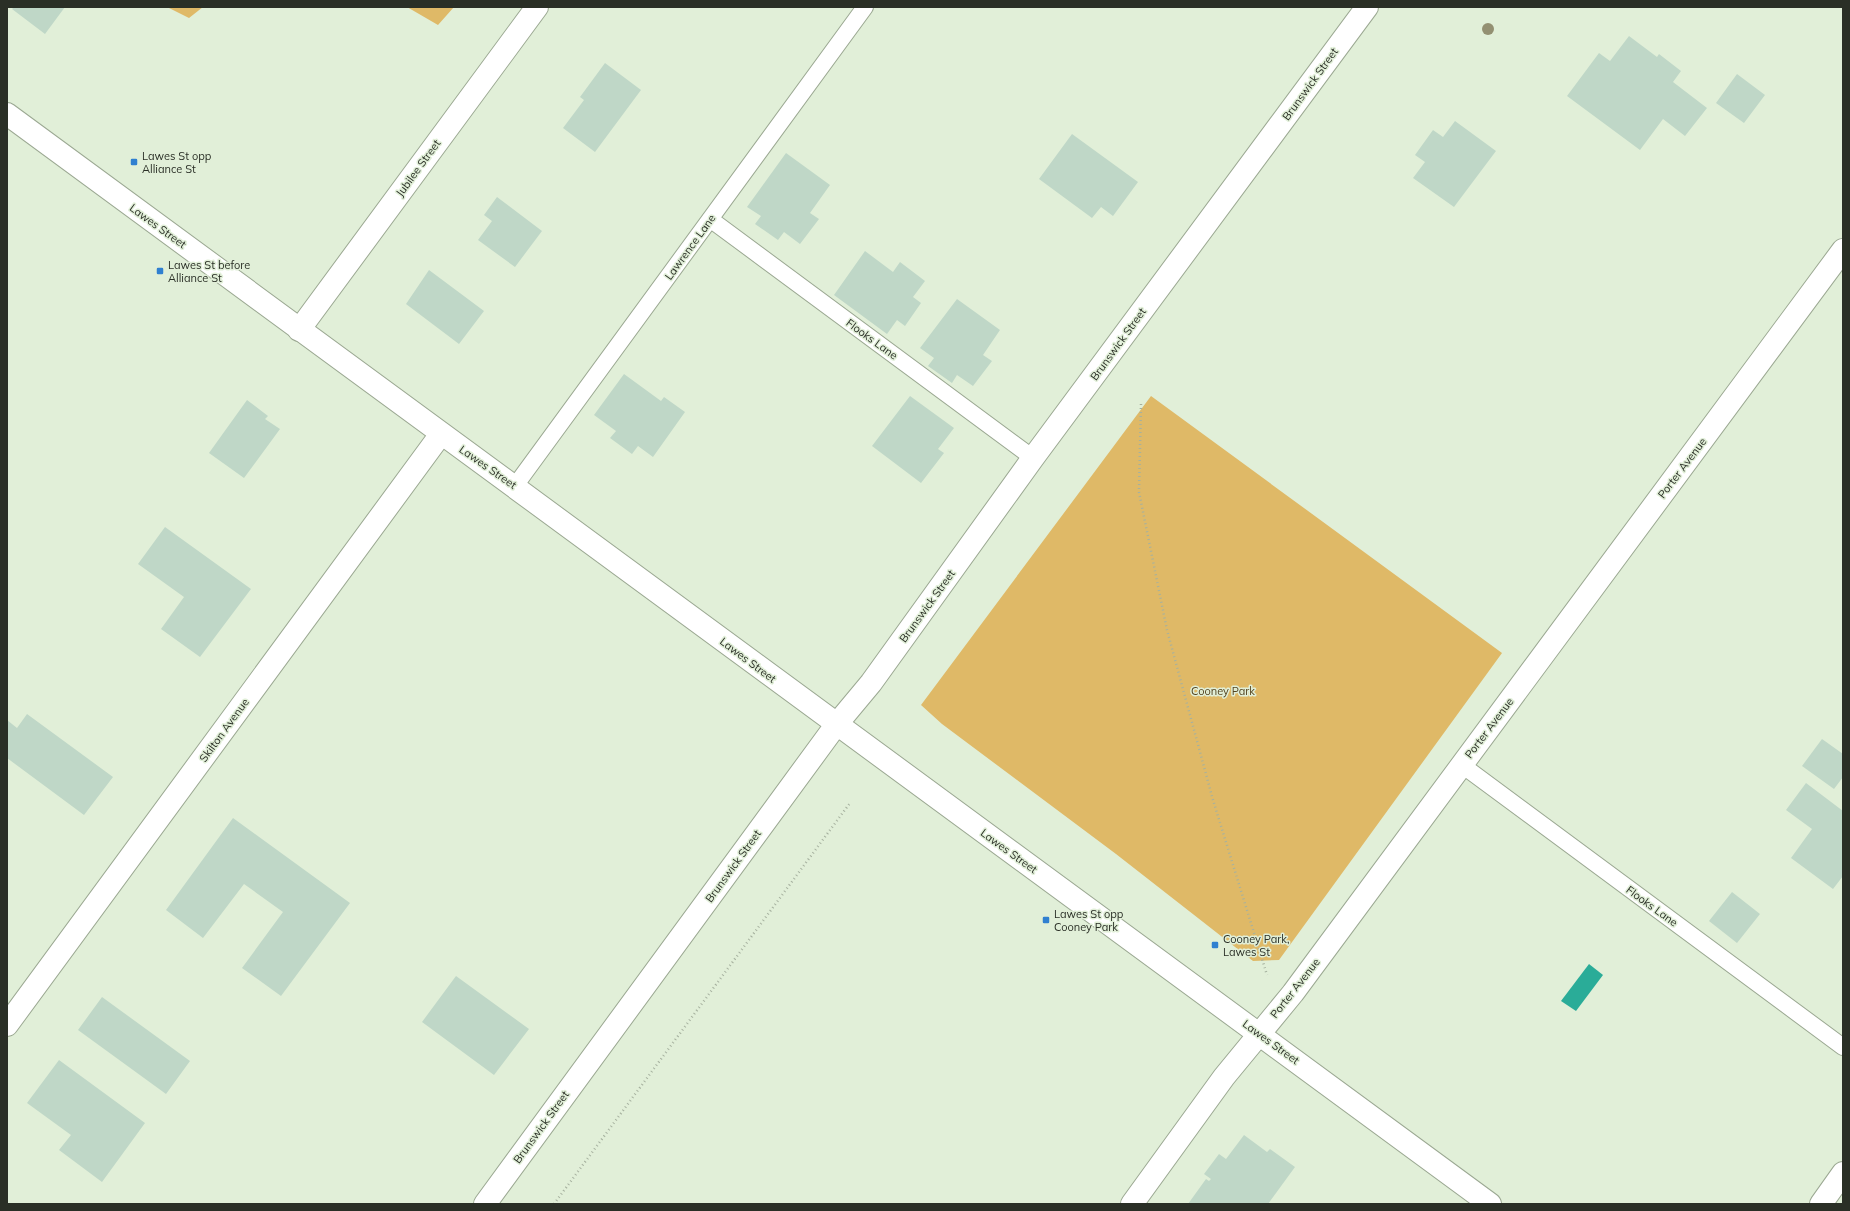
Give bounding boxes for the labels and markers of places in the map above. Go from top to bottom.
place label: Lawes St opp Alliance St [142,149,212,176]
marker: Lawes St opp Alliance St [129,157,139,167]
place label: Lawes St before Alliance St [168,258,250,285]
marker: Lawes St before Alliance St [155,266,165,276]
place label: Lawes St opp Cooney Park [1054,907,1124,934]
marker: Lawes St opp Cooney Park [1041,915,1051,925]
place label: Cooney Park, Lawes St [1223,932,1290,959]
marker: Cooney Park, Lawes St [1210,940,1220,950]

